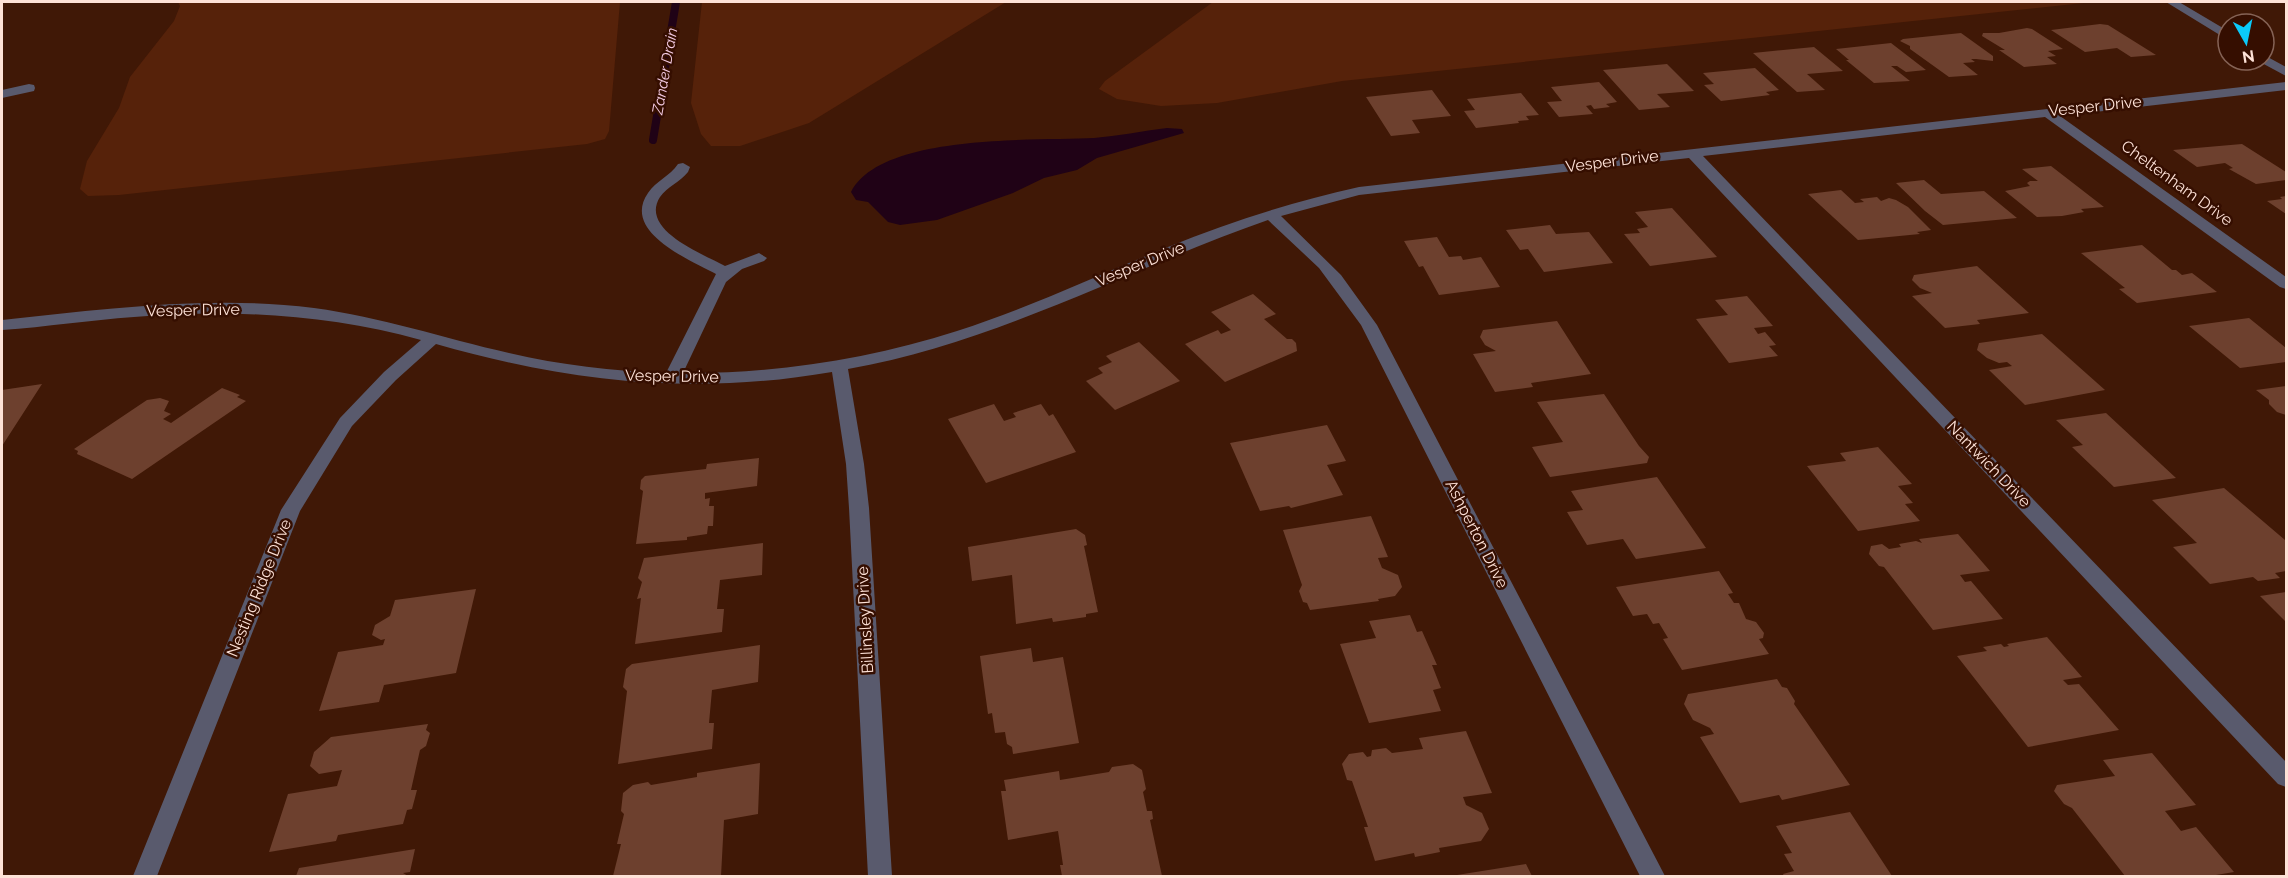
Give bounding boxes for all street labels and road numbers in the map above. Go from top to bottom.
street label: Vesper Drive [2047,92,2143,120]
street label: Cheltenham Drive [2118,136,2236,230]
street label: Vesper Drive [1564,146,1660,176]
street label: Vesper Drive [1093,238,1187,290]
street label: Vesper Drive [146,300,240,320]
street label: Vesper Drive [625,366,719,386]
street label: Nantwich Drive [1943,417,2035,511]
street label: Ashperton Drive [1442,477,1512,591]
street label: Nesting Ridge Drive [223,516,295,660]
street label: Billinsley Drive [853,566,877,674]

